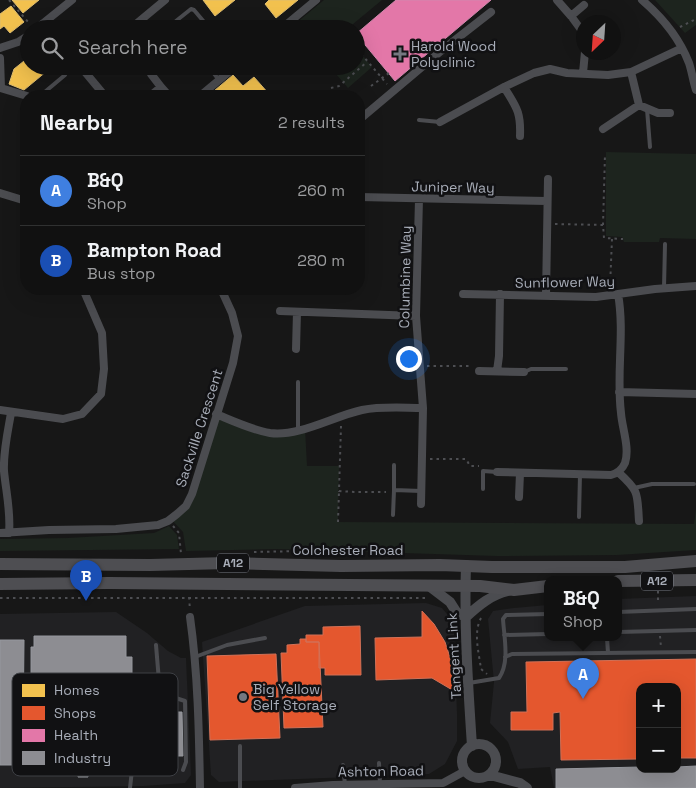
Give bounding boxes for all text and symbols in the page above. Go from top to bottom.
north arrow [576,15,621,60]
search box [20,20,365,75]
icon: search [38,34,66,62]
text: Search here [78,35,188,60]
place label: Harold Wood Polyclinic [411,37,496,71]
marker: Harold Wood Polyclinic [393,47,407,61]
text: Nearby [40,109,113,136]
text: 2 results [278,112,345,133]
text: B&Q [87,168,124,193]
street label: Juniper Way [411,177,495,197]
text: A [51,180,61,201]
text: 260 m [297,180,345,201]
text: Shop [87,193,127,214]
street label: Columbine Way [395,225,415,329]
text: Bampton Road [87,238,222,263]
text: B [51,250,61,271]
text: 280 m [297,250,345,271]
text: Bus stop [87,263,155,284]
street label: Sunflower Way [515,272,615,292]
your location [396,346,422,372]
street label: Sackville Crescent [171,367,227,489]
street label: Colchester Road [292,541,404,559]
road number: A12 [217,554,249,572]
pin: B [70,560,102,601]
road number: A12 [641,572,673,590]
popup [544,576,622,641]
text: B&Q [563,586,600,611]
text: Shop [563,611,603,632]
street label: Tangent Link [443,612,465,700]
pin: A [567,658,599,699]
legend [12,673,178,776]
place label: Big Yellow Self Storage [253,680,337,714]
text: Homes [54,681,100,699]
map controls [636,683,681,773]
button: + [636,683,681,728]
marker: Big Yellow Self Storage [237,691,249,703]
text: Shops [54,704,96,722]
text: Health [54,726,98,744]
button: − [636,728,681,773]
text: Industry [54,749,111,767]
street label: Ashton Road [338,761,424,781]

